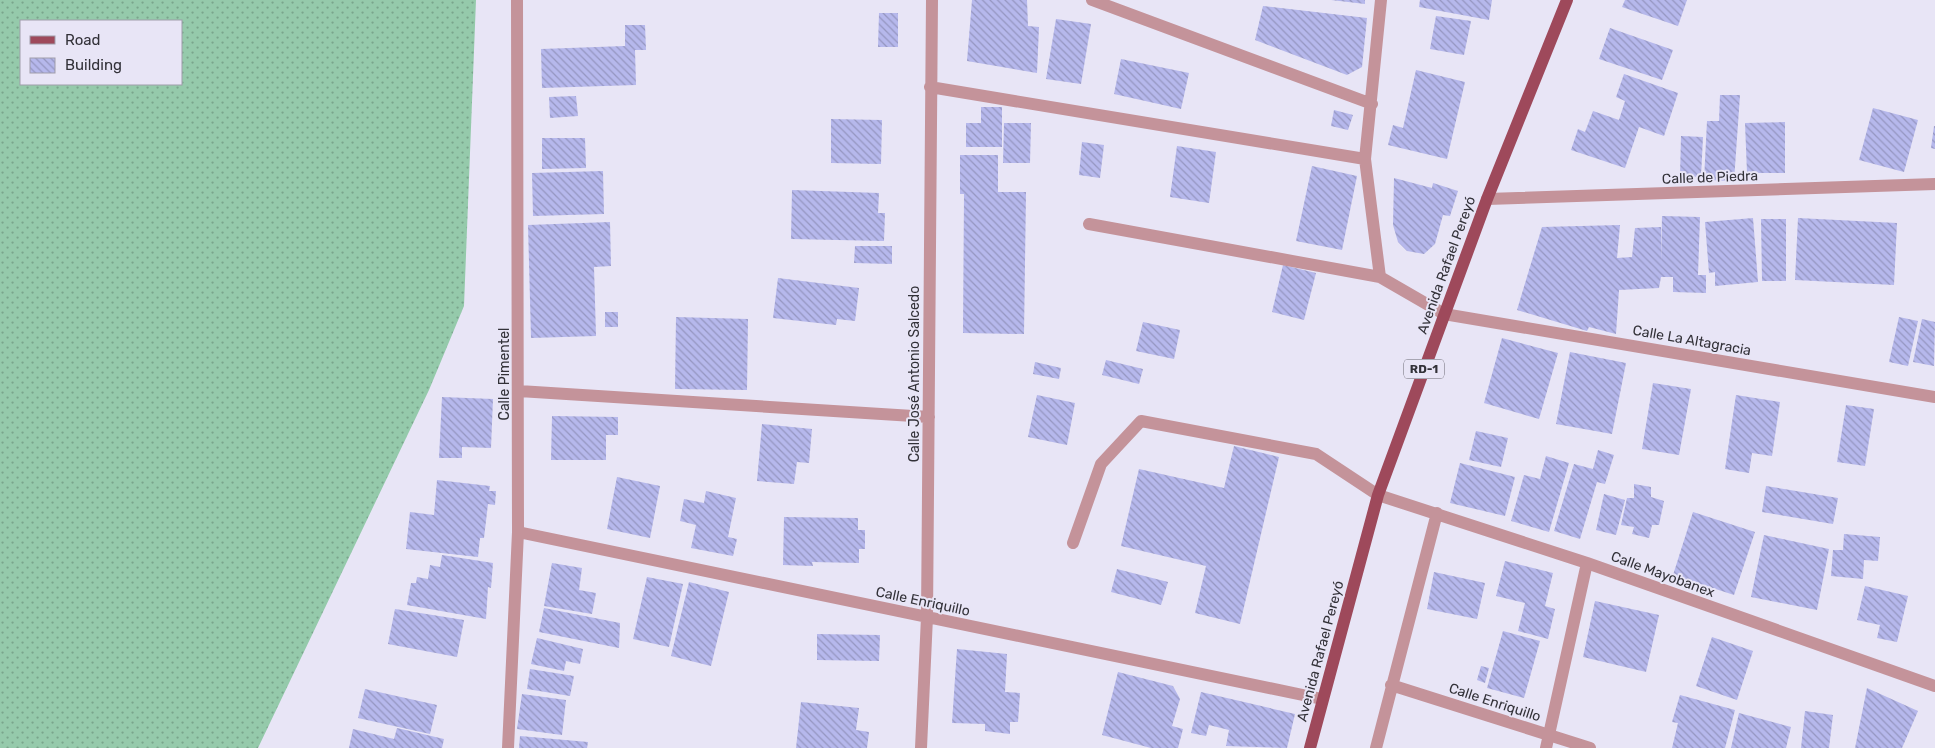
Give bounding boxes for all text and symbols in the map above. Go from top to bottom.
legend [20,20,182,85]
text: Road [65,31,101,49]
text: Building [65,56,122,74]
street label: Calle de Piedra [1662,167,1758,188]
street label: Avenida Rafael Pereyó [1414,194,1479,336]
street label: Calle José Antonio Salcedo [906,286,923,462]
street label: Calle La Altagracia [1631,322,1752,359]
street label: Calle Pimentel [496,328,513,420]
road number: RD-1 [1404,359,1444,378]
street label: Calle Mayobanex [1609,548,1717,601]
street label: Avenida Rafael Pereyó [1293,579,1347,723]
street label: Calle Enriquillo [874,583,972,620]
street label: Calle Enriquillo [1447,680,1543,725]

